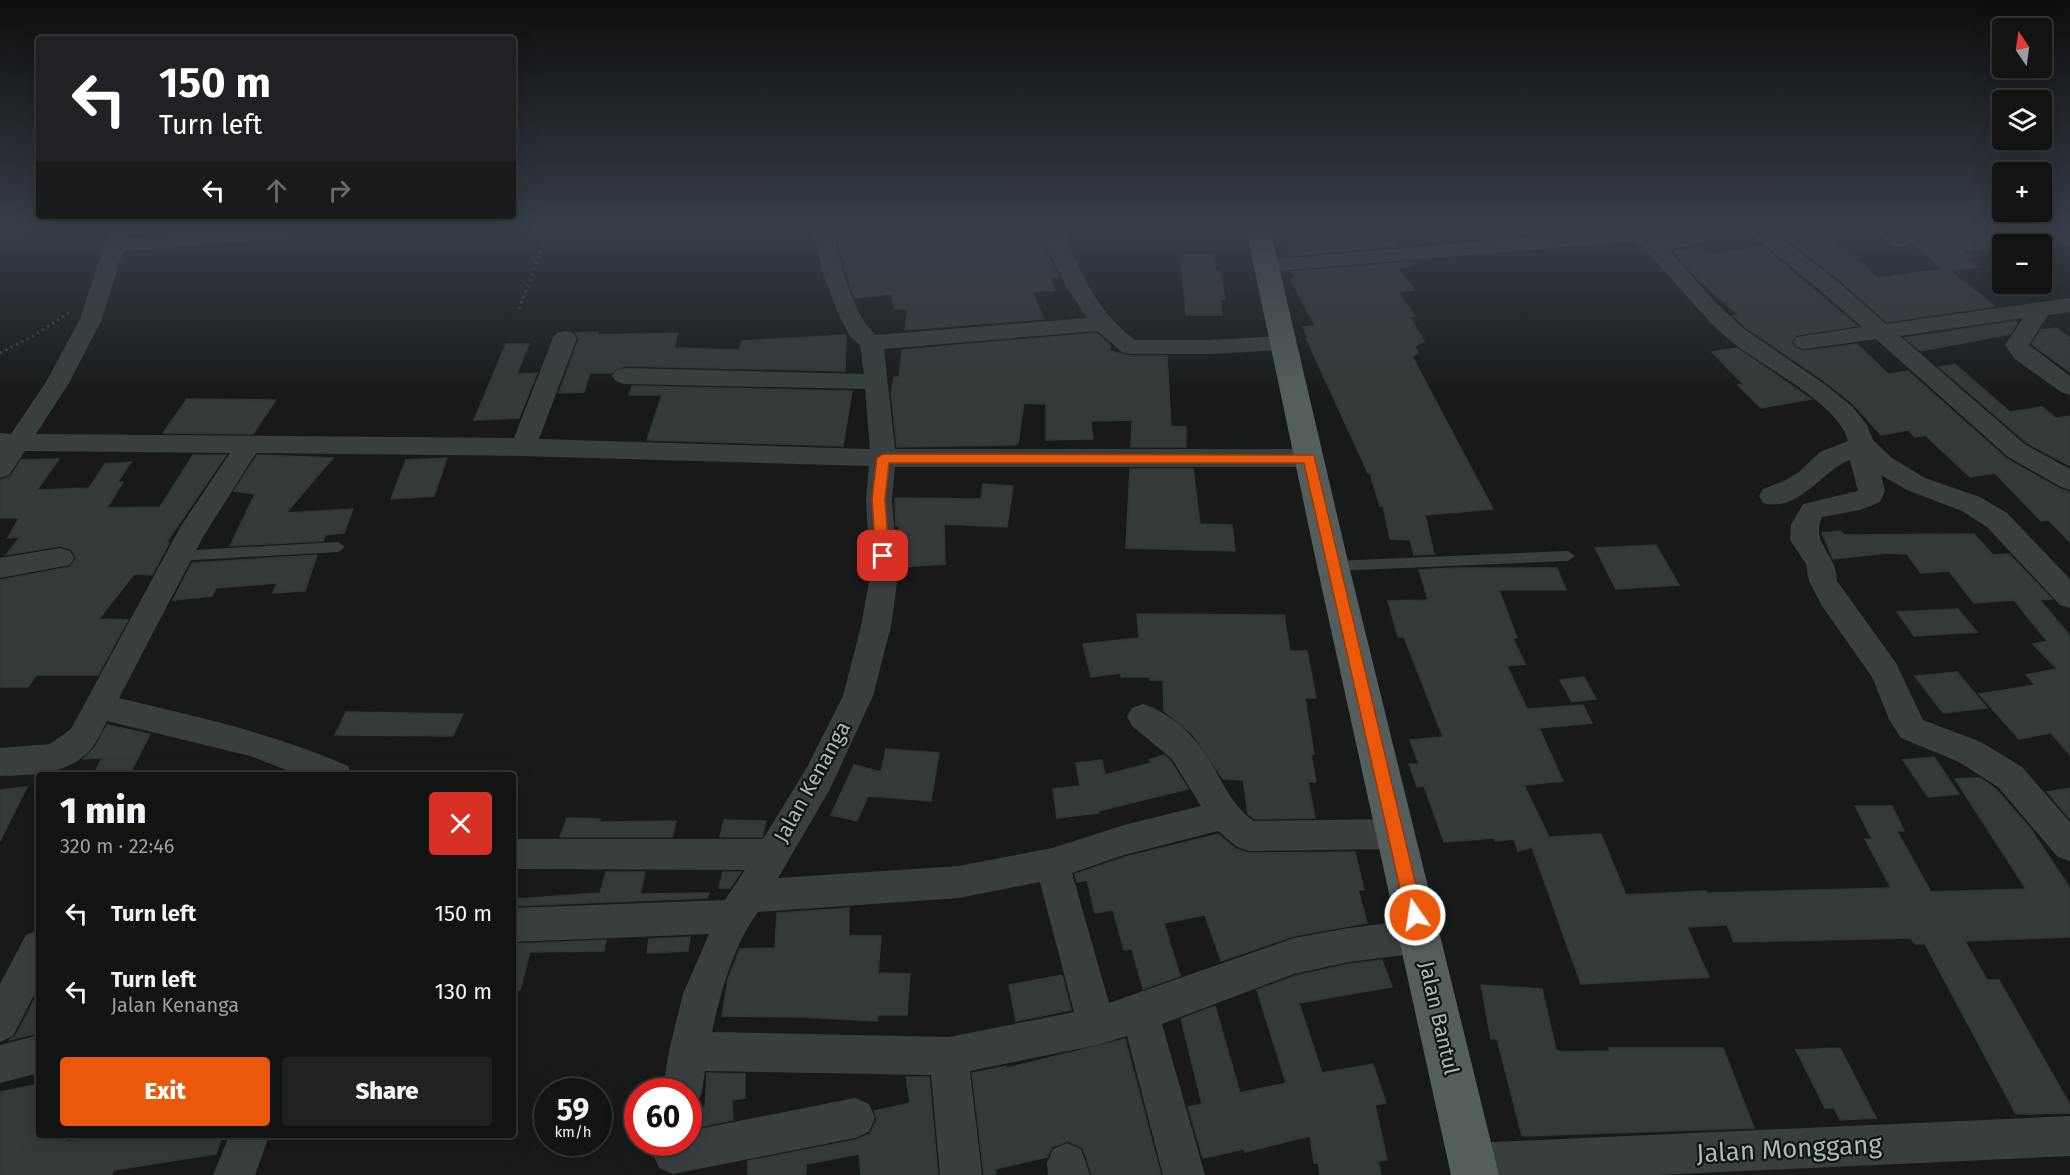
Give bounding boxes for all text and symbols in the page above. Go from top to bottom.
north arrow [1992,18,2052,78]
map controls [1992,18,2052,294]
text: 150 m [159,58,271,108]
icon: left [60,60,138,138]
button: layers [1992,90,2052,150]
text: Turn left [159,109,262,141]
button: + [1992,162,2052,222]
icon: left [197,174,230,207]
icon: ahead [260,174,293,207]
icon: right [323,174,356,207]
button: − [1992,234,2052,294]
pin [857,530,908,581]
icon: arrive [866,539,899,572]
street label: Jalan Kenanga [768,717,856,847]
text: 1 min [60,789,146,833]
button: close [429,792,492,855]
text: 320 m · 22:46 [60,834,174,858]
position arrow [1383,883,1447,947]
icon: left [60,897,93,930]
text: Turn left [111,900,196,927]
text: 150 m [434,900,492,927]
street label: Jalan Bantul [1413,959,1465,1077]
text: Turn left [111,966,196,993]
icon: left [60,975,93,1008]
text: 130 m [435,978,492,1005]
text: Jalan Kenanga [111,993,239,1017]
button: Exit [60,1057,270,1126]
button: Share [282,1057,492,1126]
speed limit sign: 60 [624,1078,702,1156]
text: 59 [557,1092,589,1128]
text: km/h [554,1123,592,1141]
street label: Jalan Monggang [1695,1129,1883,1169]

